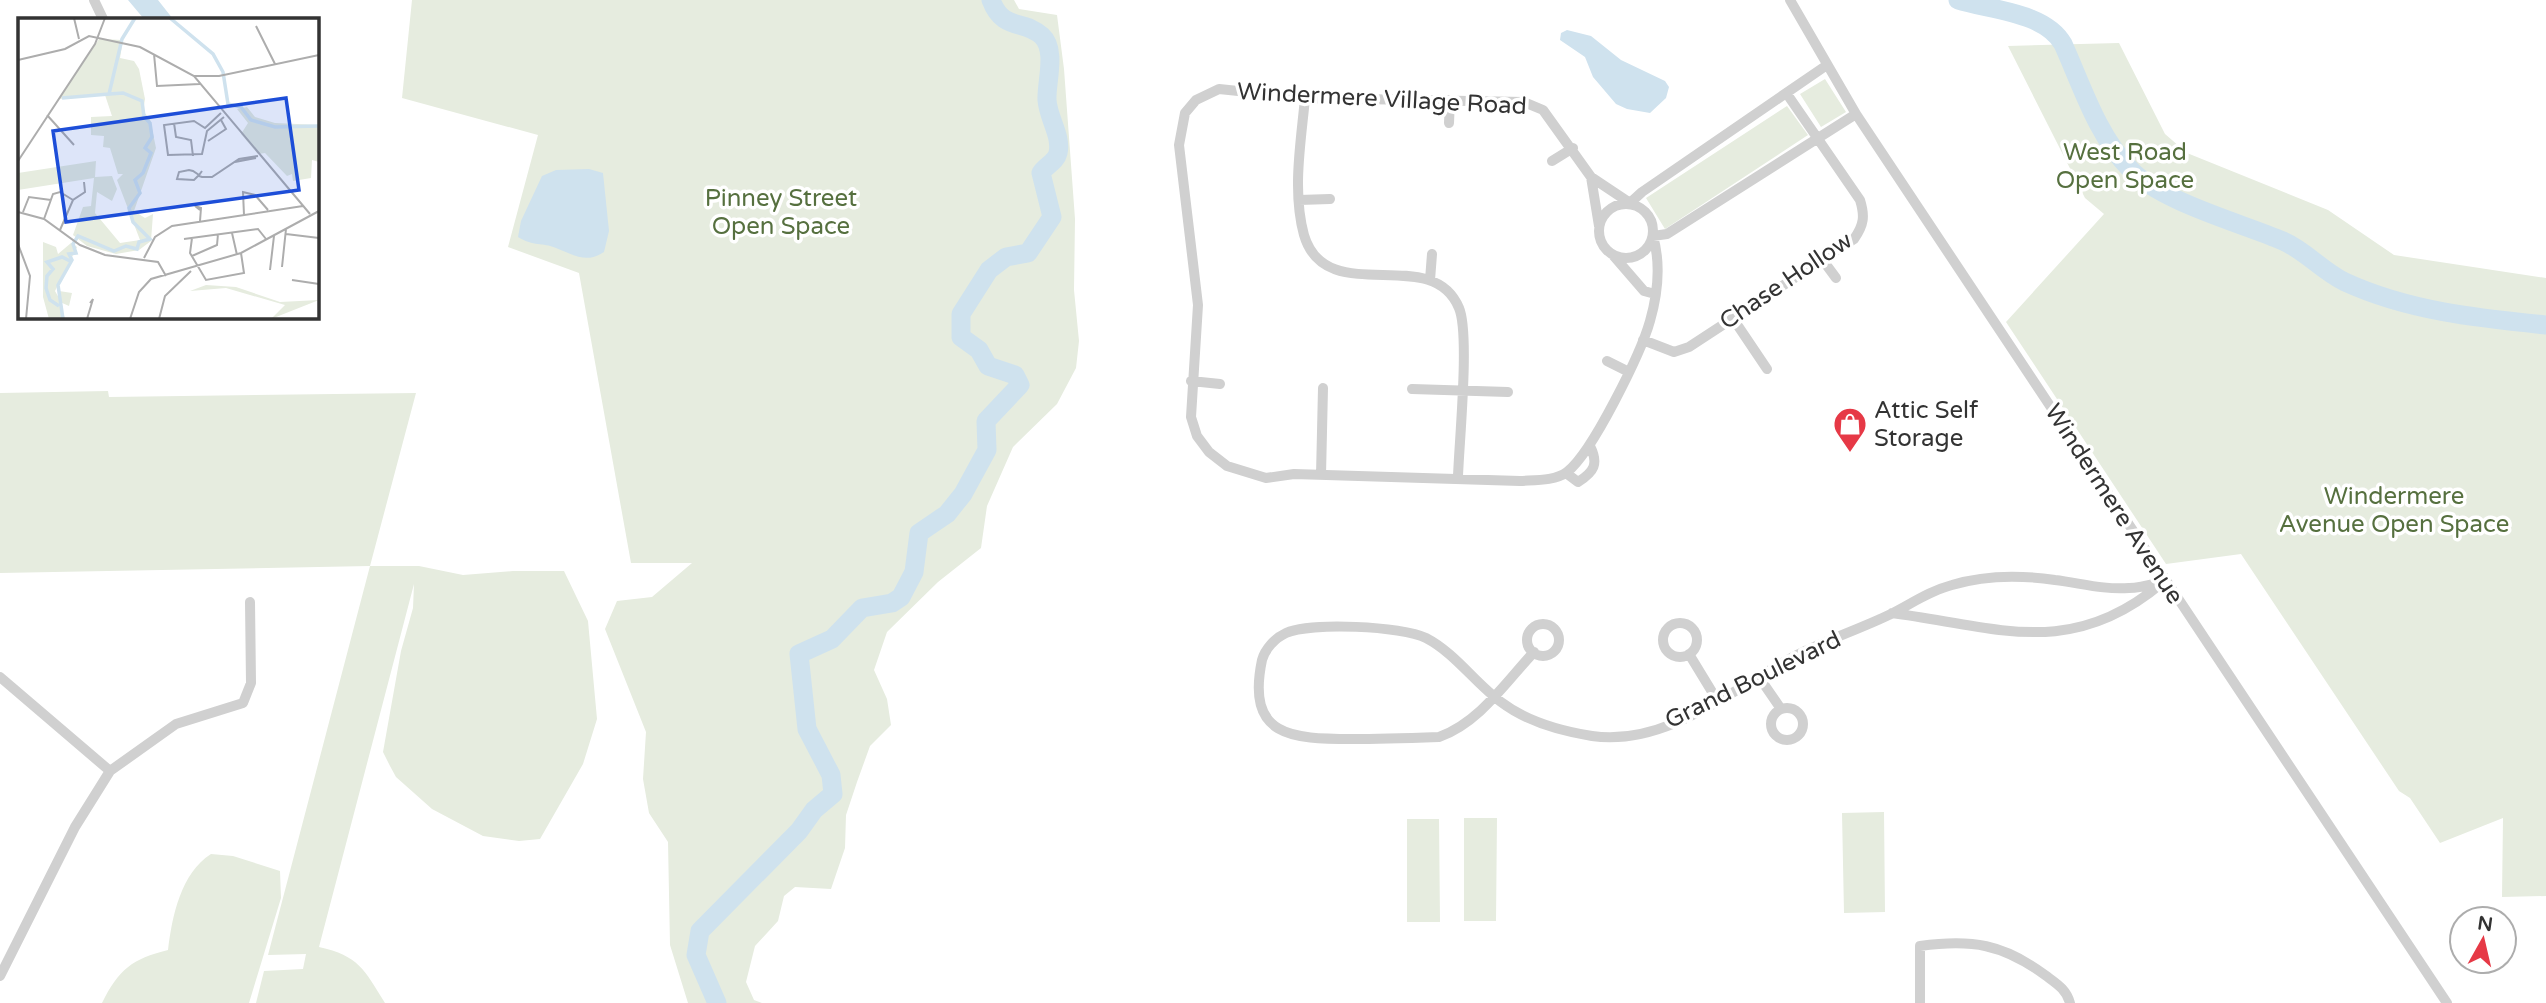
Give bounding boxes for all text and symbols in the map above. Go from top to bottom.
inset map [18,18,318,318]
street label: Windermere Village Road [1236,77,1528,121]
park label: West Road Open Space [2056,138,2194,195]
park label: Pinney Street Open Space [705,184,857,241]
street label: Chase Hollow [1714,226,1858,336]
place label: Attic Self Storage [1874,396,1979,453]
street label: Windermere Avenue [2038,399,2190,609]
shop icon: Attic Self Storage [1831,405,1869,454]
park label: Windermere Avenue Open Space [2279,482,2509,539]
street label: Grand Boulevard [1660,625,1846,735]
north arrow [2448,905,2518,975]
text: N [2476,912,2494,936]

